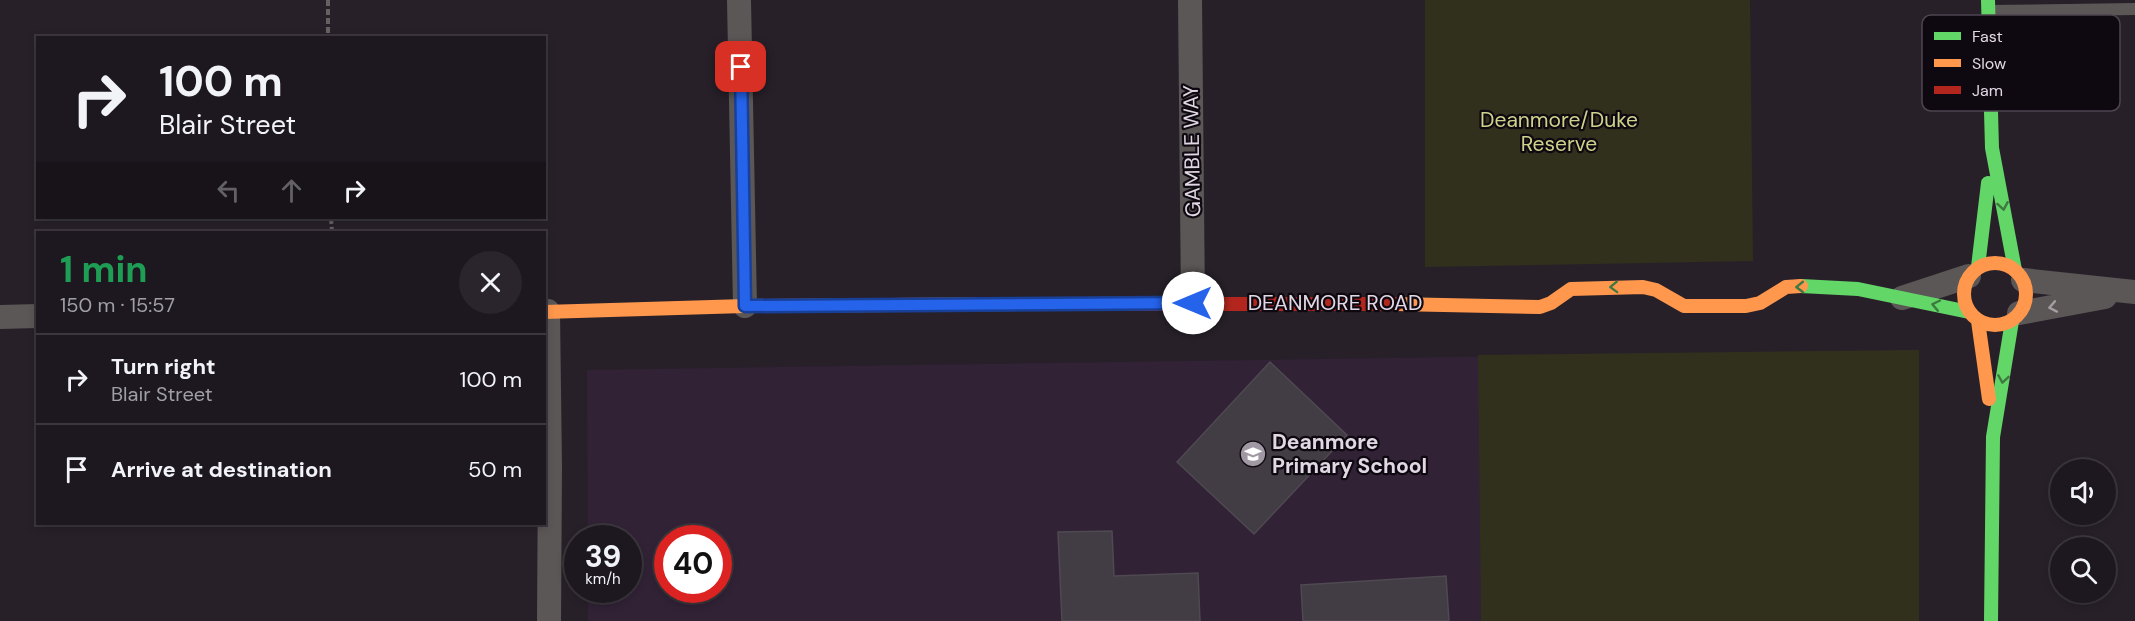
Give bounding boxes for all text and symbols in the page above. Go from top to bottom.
legend [1922,15,2120,111]
text: Fast [1972,26,2003,47]
pin [715,41,766,92]
icon: arrive [724,50,757,83]
text: Slow [1972,53,2006,74]
text: 100 m [159,54,283,109]
icon: right [60,60,138,138]
text: Jam [1972,80,2003,101]
street label: GAMBLE WAY [1177,85,1207,217]
park label: Deanmore/Duke Reserve [1480,106,1638,158]
text: Blair Street [159,107,296,142]
icon: left [212,174,245,207]
icon: ahead [275,174,308,207]
icon: right [338,174,371,207]
one-way arrow [1996,200,2009,210]
text: 1 min [60,246,148,293]
button: close [459,251,522,314]
position arrow [1161,271,1225,335]
one-way arrow [1610,281,1619,294]
one-way arrow [1795,281,1804,293]
street label: DEANMORE ROAD [1248,289,1422,317]
text: 150 m · 15:57 [60,292,175,318]
one-way arrow [1931,300,1941,313]
one-way arrow [2049,300,2059,313]
text: Turn right [111,352,216,381]
icon: right [60,363,93,396]
text: 100 m [460,365,522,394]
one-way arrow [1997,374,2009,383]
text: Blair Street [111,381,213,407]
place label: Deanmore Primary School [1272,428,1427,480]
school or university icon: Deanmore Primary School [1238,439,1268,469]
icon: arrive [60,453,93,486]
text: Arrive at destination [111,455,332,484]
text: 50 m [468,455,522,484]
map controls [2050,459,2116,603]
button: sound [2050,459,2116,525]
speed limit sign: 40 [654,525,732,603]
text: 39 [585,537,621,576]
button: search [2050,537,2116,603]
text: km/h [585,569,621,589]

